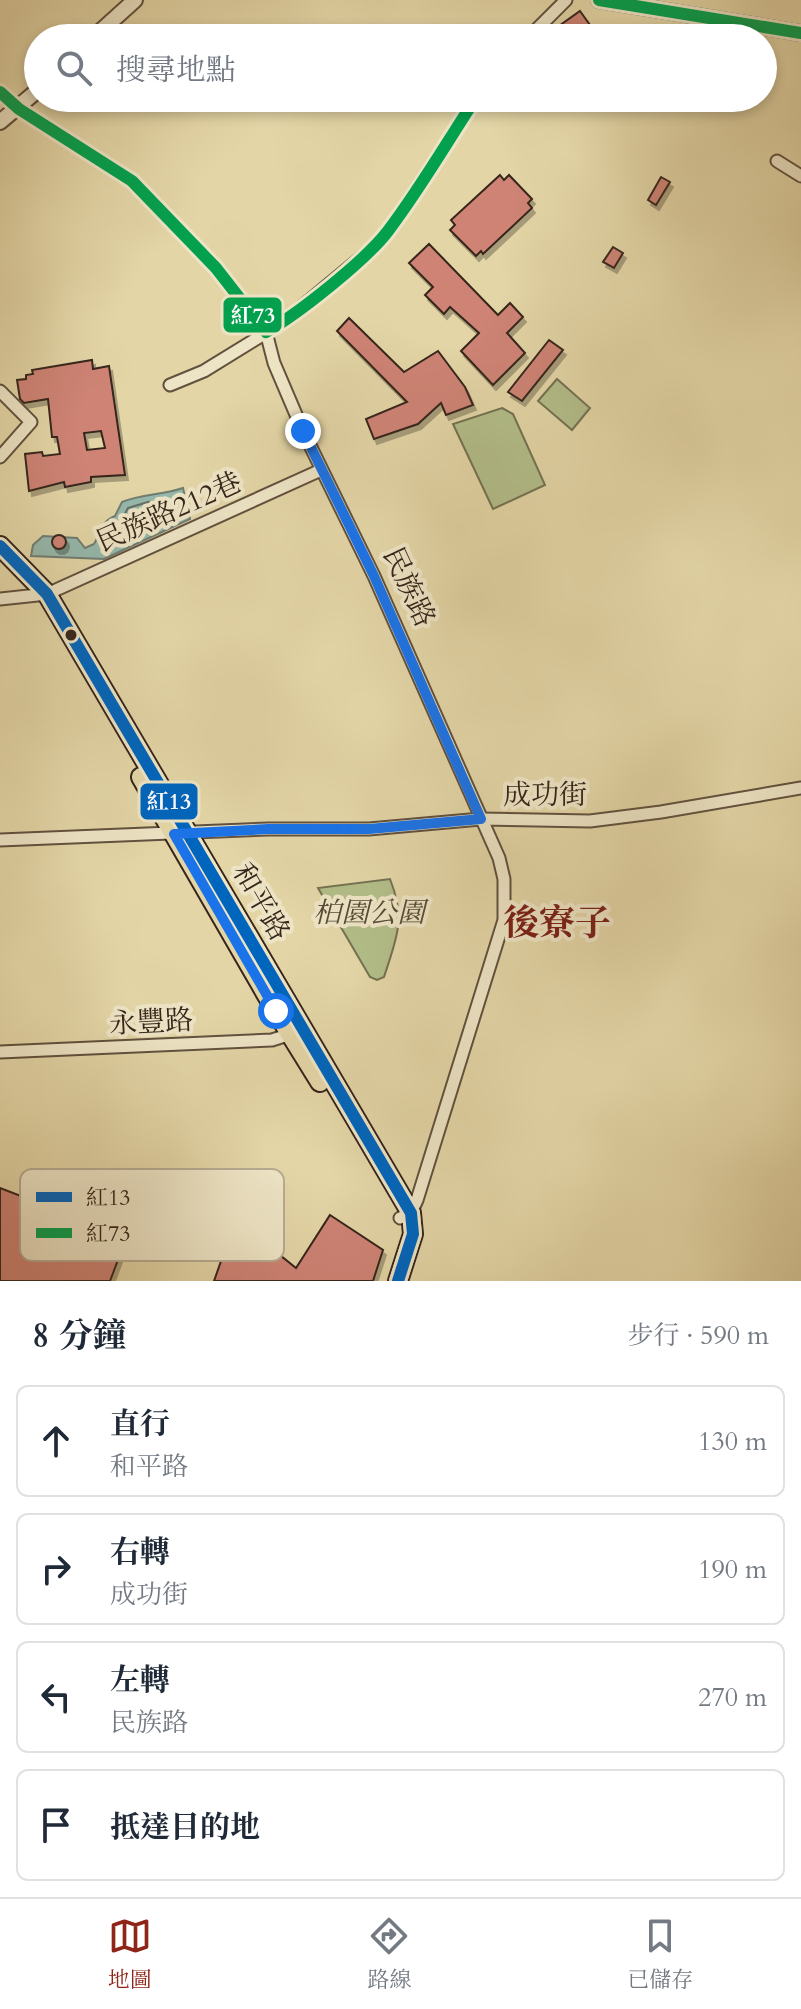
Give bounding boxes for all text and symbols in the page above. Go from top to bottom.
search box [24,24,777,112]
icon: search [52,46,96,90]
text: 搜尋地點 [116,50,236,91]
line badge: 紅73 [222,296,283,334]
text: 紅73 [231,301,275,331]
route end [285,413,321,449]
street label: 民族路212巷 [90,463,248,561]
street label: 民族路 [374,541,444,633]
unlabelled marker [63,627,79,643]
street label: 成功街 [503,776,587,814]
line badge: 紅13 [139,782,199,821]
text: 紅13 [147,787,191,817]
street label: 和平路 [224,856,298,948]
park label: 柏園公園 [313,894,429,932]
district label: 後寮子 [503,899,611,948]
route start [258,993,294,1029]
street label: 永豐路 [108,1001,194,1043]
legend [20,1169,284,1261]
text: 紅13 [86,1183,131,1213]
text: 紅73 [86,1219,131,1249]
text: 8 分鐘 [32,1313,127,1359]
text: 步行 · 590 m [628,1318,769,1353]
text: 直行 [110,1404,170,1445]
icon: ahead [34,1419,78,1463]
text: 130 m [698,1424,767,1459]
text: 和平路 [110,1449,188,1484]
text: 右轉 [110,1532,170,1573]
icon: right [34,1547,78,1591]
text: 190 m [698,1552,767,1587]
text: 成功街 [110,1577,188,1612]
text: 左轉 [110,1660,170,1701]
icon: left [34,1675,78,1719]
text: 270 m [698,1680,767,1715]
text: 民族路 [110,1705,188,1740]
icon: arrive [34,1803,78,1847]
text: 抵達目的地 [110,1807,260,1848]
tab: 地圖 [108,1914,152,1995]
tab: 路線 [367,1914,411,1995]
tab: 已儲存 [627,1914,693,1995]

